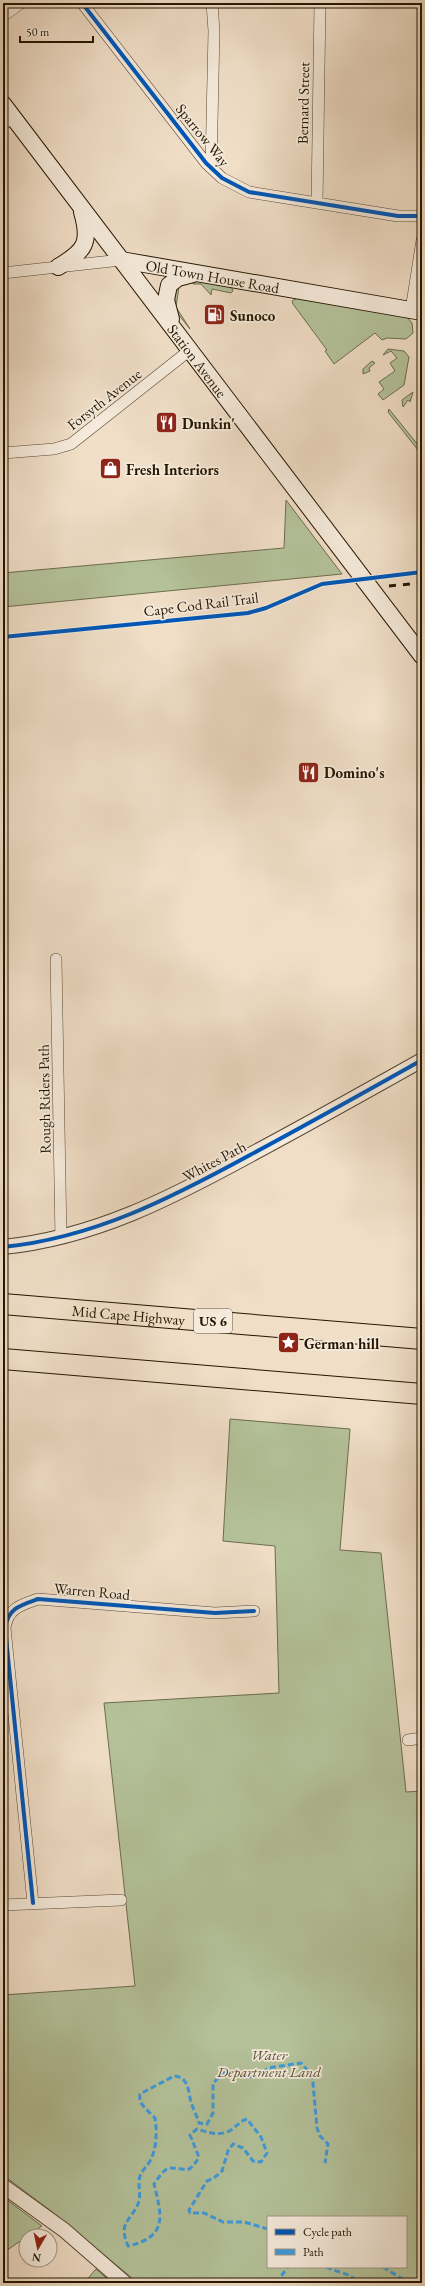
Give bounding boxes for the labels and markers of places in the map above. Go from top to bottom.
fuel station icon: Sunoco [201,302,227,328]
place label: Sunoco [230,306,276,325]
restaurant icon: Dunkin' [153,410,179,436]
place label: Dunkin' [182,414,235,433]
shop icon: Fresh Interiors [97,456,123,482]
place label: Fresh Interiors [126,460,219,479]
restaurant icon: Domino's [295,759,321,785]
place label: Domino's [324,763,385,782]
place icon: German hill [276,1330,302,1356]
place label: German hill [304,1334,380,1353]

